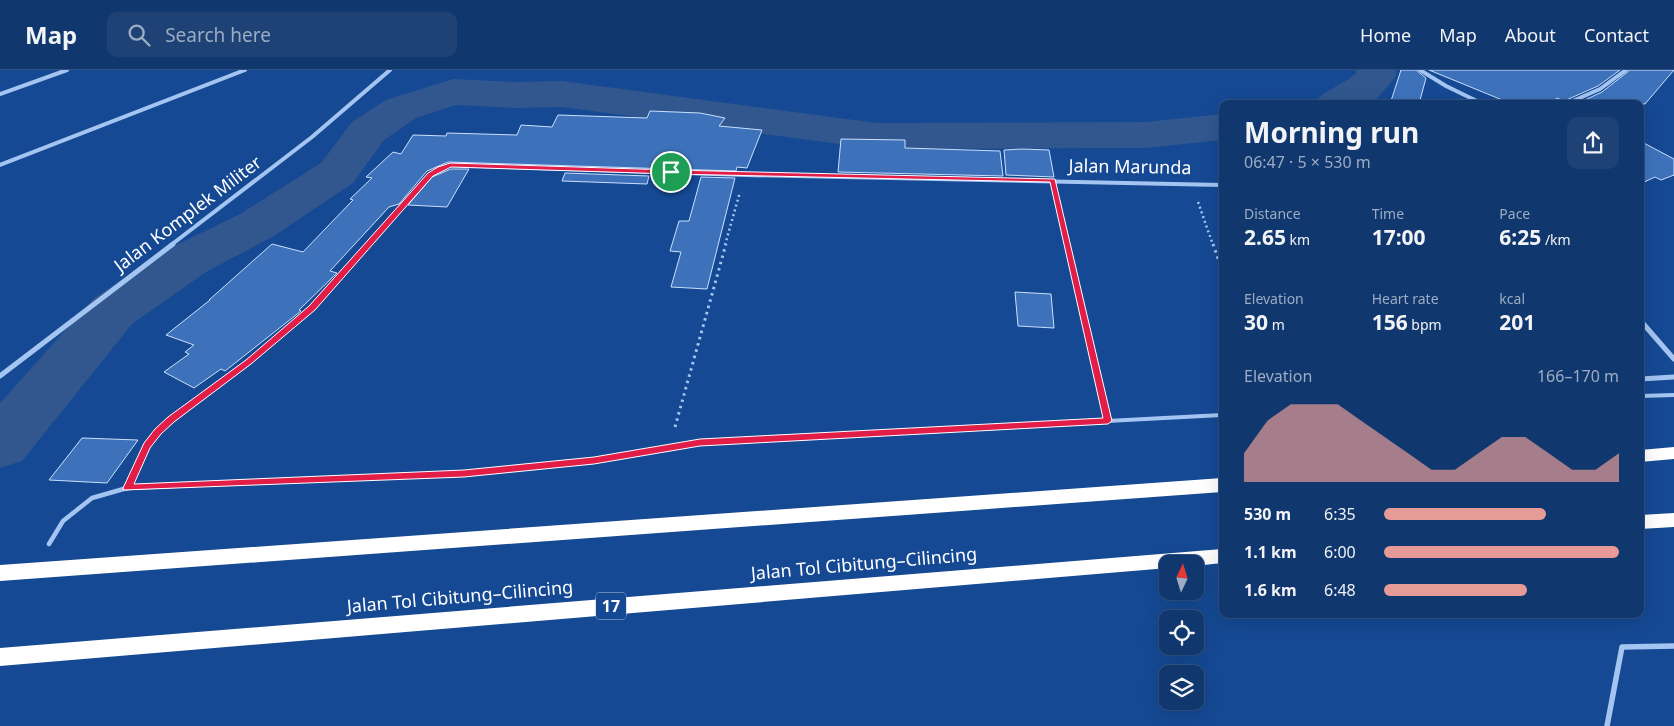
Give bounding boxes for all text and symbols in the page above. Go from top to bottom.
search box [107,12,457,57]
text: Map [25,18,77,51]
icon: search [125,21,153,49]
text: Search here [165,22,271,48]
text: Home [1360,23,1411,47]
text: Map [1439,23,1477,47]
text: About [1505,23,1556,47]
text: Contact [1584,23,1649,47]
text: Morning run [1244,113,1419,151]
button: share [1567,117,1619,169]
street label: Jalan Komplek Militer [107,149,267,278]
pin [650,151,692,193]
text: 06:47 · 5 × 530 m [1244,151,1371,173]
street label: Jalan Marunda [1066,153,1192,179]
icon: arrive [657,158,685,186]
text: Distance [1244,204,1301,223]
text: Time [1372,204,1404,223]
text: Pace [1499,204,1530,223]
text: 2.65 [1244,223,1286,251]
text: 17:00 [1372,223,1426,251]
text: 6:25 [1499,223,1541,251]
text: km [1286,230,1310,249]
text: /km [1541,230,1571,249]
text: Elevation [1244,289,1304,308]
text: Heart rate [1372,289,1439,308]
text: kcal [1499,289,1525,308]
text: 30 [1244,308,1268,336]
text: 156 [1372,308,1408,336]
text: 201 [1499,308,1535,336]
text: m [1268,315,1285,334]
text: bpm [1408,315,1442,334]
text: Elevation [1244,365,1312,387]
text: 166–170 m [1537,365,1619,387]
text: 530 m [1244,503,1291,525]
text: 6:35 [1324,503,1356,525]
street label: Jalan Tol Cibitung–Cilincing [748,541,978,585]
text: 1.1 km [1244,541,1296,563]
text: 6:00 [1324,541,1356,563]
north arrow [1159,555,1204,600]
map controls [1159,555,1204,710]
street label: Jalan Tol Cibitung–Cilincing [344,574,574,618]
text: 1.6 km [1244,579,1296,601]
text: 6:48 [1324,579,1356,601]
road number: 17 [596,592,626,620]
button: locate [1159,610,1204,655]
button: layers [1159,665,1204,710]

